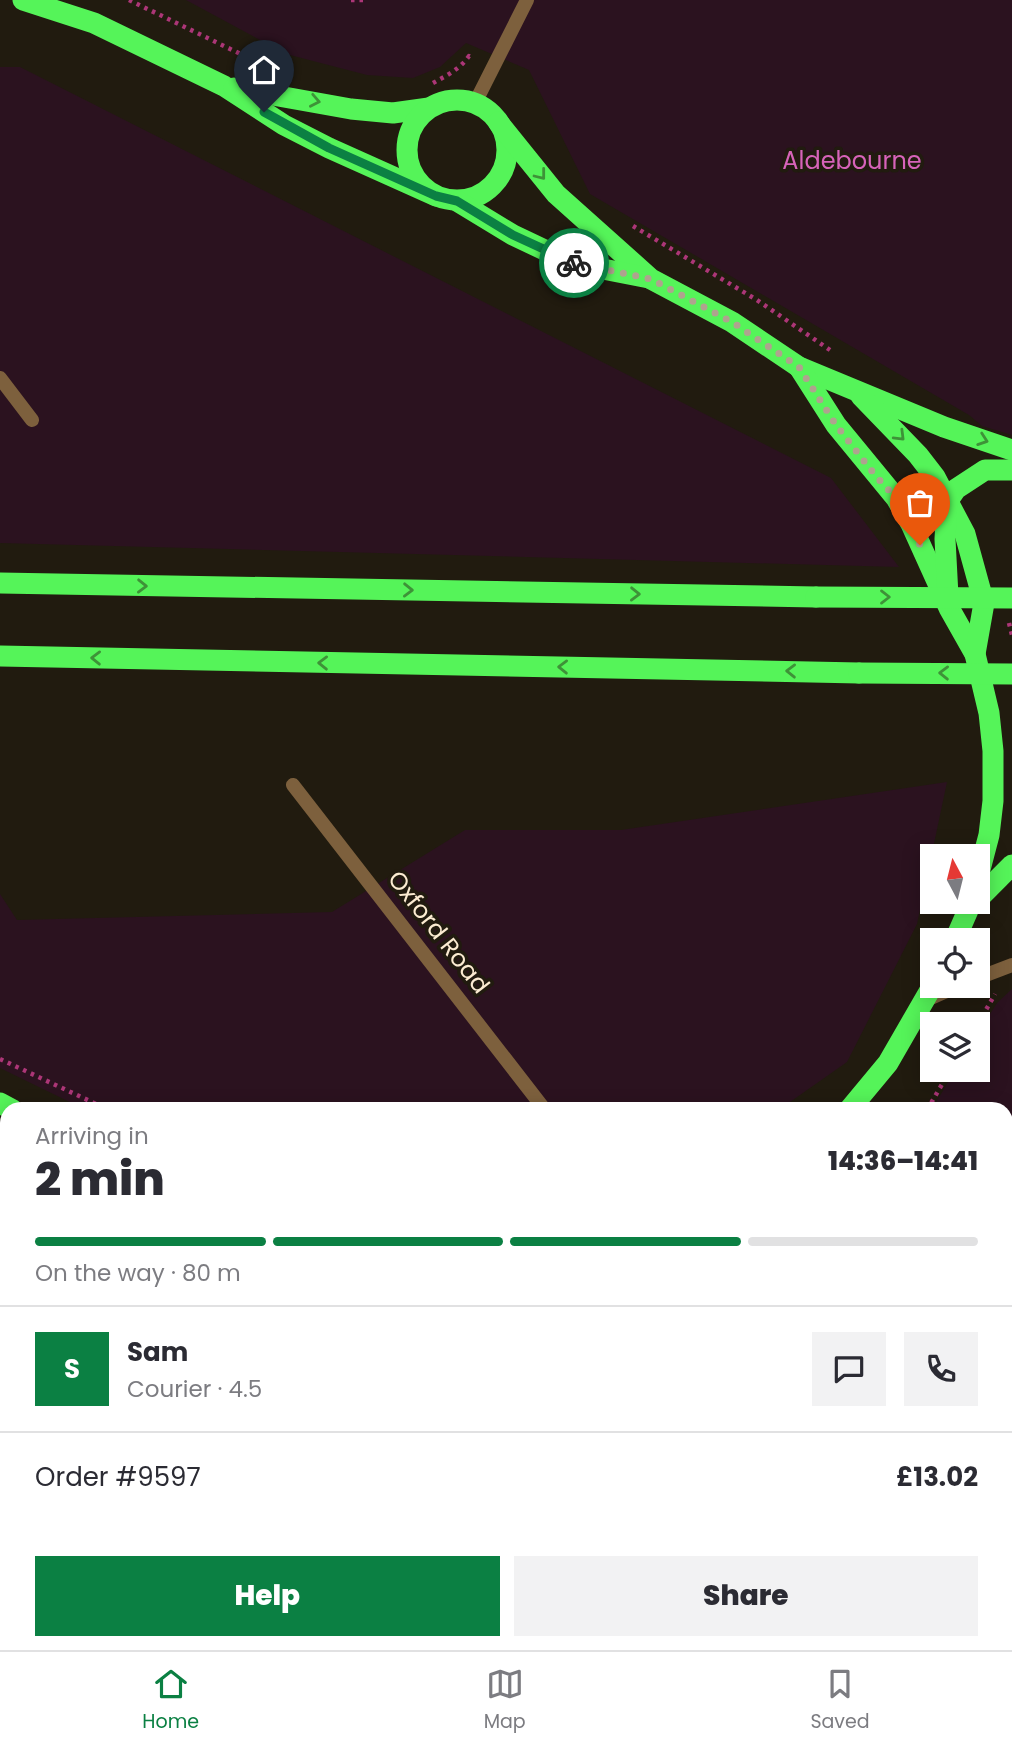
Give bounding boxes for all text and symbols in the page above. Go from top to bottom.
pin [234,40,294,112]
icon: home [245,51,283,89]
one-way arrow [309,93,321,108]
park label: Aldebourne [782,144,922,177]
one-way arrow [532,168,545,180]
courier [539,228,609,298]
icon: bike [555,244,593,282]
one-way arrow [891,428,904,441]
one-way arrow [977,432,989,446]
pin [890,473,950,545]
icon: bag [901,484,939,522]
one-way arrow [137,578,147,594]
one-way arrow [403,582,414,598]
one-way arrow [631,586,641,602]
one-way arrow [879,590,890,605]
one-way arrow [90,650,101,666]
one-way arrow [318,655,329,670]
one-way arrow [558,659,568,675]
one-way arrow [785,664,796,679]
one-way arrow [938,666,949,681]
north arrow [920,844,990,914]
map controls [920,844,990,1082]
street label: Oxford Road [381,864,497,1000]
button: locate [920,928,990,998]
button: layers [920,1012,990,1082]
text: Arriving in [35,1120,149,1152]
text: 14:36–14:41 [828,1143,978,1179]
text: 2 min [35,1147,165,1211]
text: On the way · 80 m [35,1257,241,1289]
button: chat [812,1332,886,1406]
button: phone [904,1332,978,1406]
text: Sam [127,1334,188,1370]
text: S [64,1351,80,1387]
text: Courier · 4.5 [127,1373,262,1405]
text: Order #9597 [35,1459,201,1495]
text: £13.02 [896,1459,978,1495]
button: Help [35,1556,500,1636]
button: Share [514,1556,978,1636]
tab: Home [142,1665,199,1736]
tab: Map [484,1665,526,1736]
tab: Saved [810,1665,870,1736]

